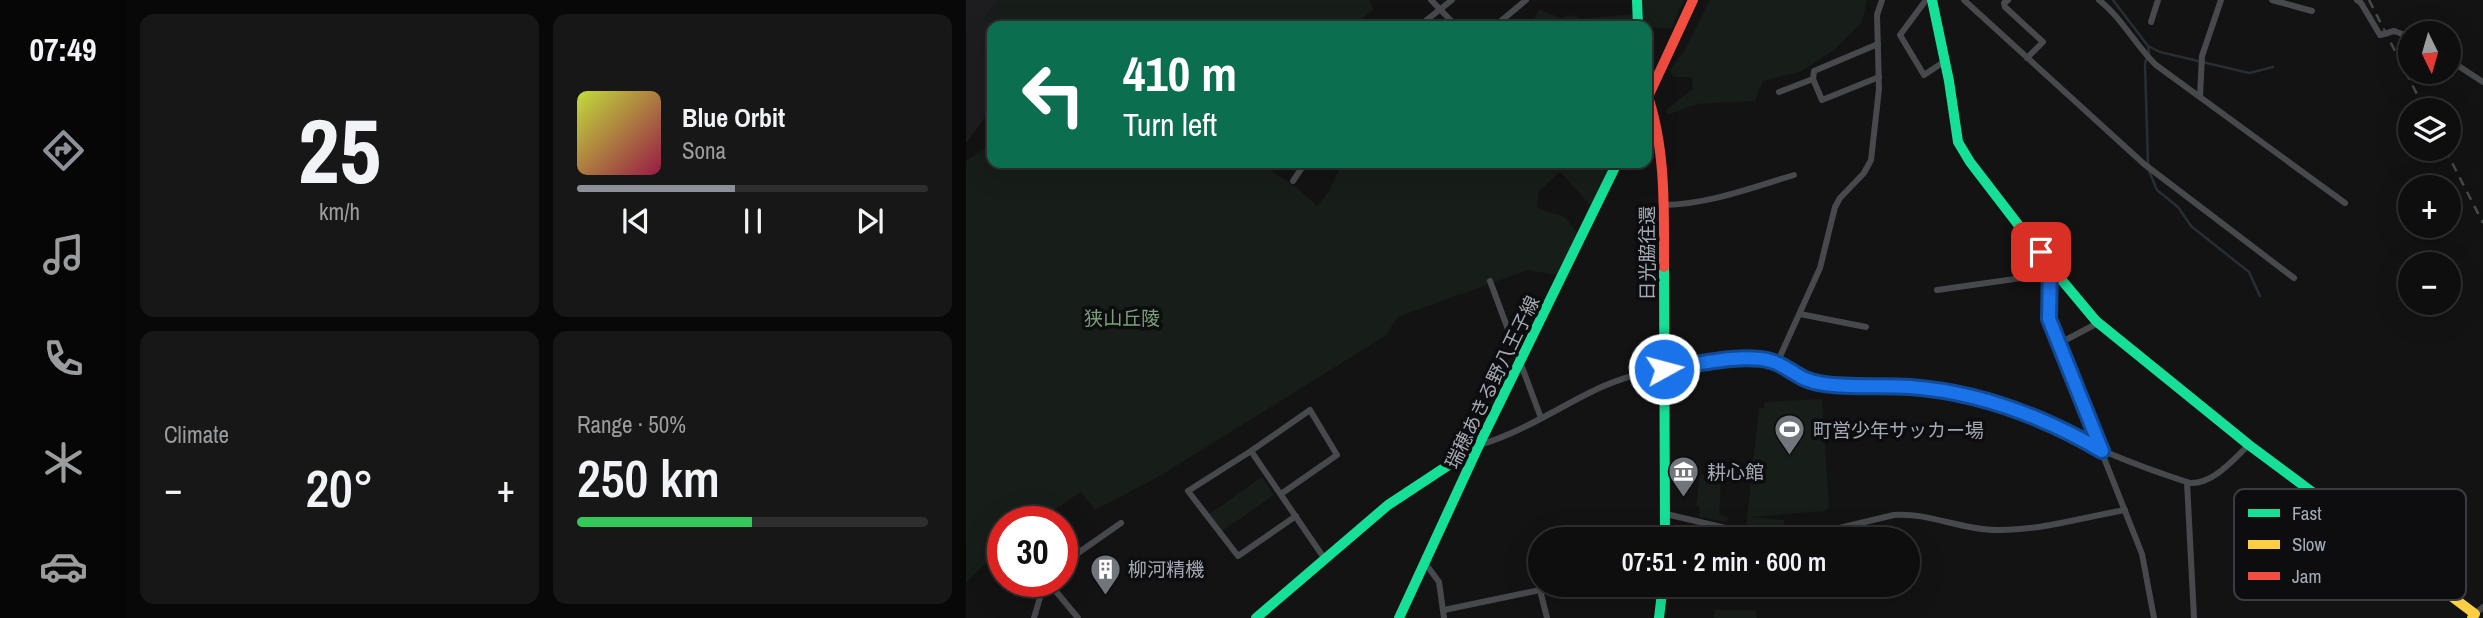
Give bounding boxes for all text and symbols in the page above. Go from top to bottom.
north arrow [2398,21,2460,84]
map controls [2398,21,2461,315]
text: 07:49 [29,28,97,71]
text: 410 m [1123,40,1237,106]
icon: left [1008,49,1099,140]
text: 25 [298,89,381,211]
button: layers [2398,98,2461,161]
text: Blue Orbit [682,100,785,135]
text: Turn left [1123,103,1217,146]
icon: directions [39,126,88,175]
text: Sona [682,135,726,166]
button: + [2398,175,2461,238]
text: km/h [319,196,360,227]
icon: previous [617,202,655,240]
icon: pause [734,202,772,240]
icon: next [851,202,889,240]
street label: 日光脇往還 [1634,205,1660,301]
pin [2011,222,2071,282]
icon: music [39,230,88,279]
icon: arrive [2022,233,2060,271]
button: − [2398,252,2461,315]
street label: 瑞穂あきる野八王子線 [1439,291,1545,473]
park label: 狭山丘陵 [1084,305,1160,331]
position arrow [1627,332,1701,406]
icon: phone [39,334,88,383]
text: Range · 50% [577,409,686,440]
sports icon: 町営少年サッカー場 [1773,413,1807,457]
place label: 町営少年サッカー場 [1813,417,1984,443]
text: Climate [164,419,229,450]
icon: climate [39,438,88,487]
text: 250 km [577,443,720,513]
text: 20° [305,453,374,523]
museum icon: 耕心館 [1667,455,1701,499]
place label: 耕心館 [1707,459,1764,485]
text: − [164,463,182,514]
text: + [497,463,515,514]
legend [2234,489,2466,600]
text: Fast [2292,500,2322,526]
speed limit sign: 30 [987,506,1078,597]
text: Slow [2292,531,2327,557]
icon: car [39,542,88,591]
text: 07:51 · 2 min · 600 m [1622,544,1826,579]
building icon: 柳河精機 [1088,552,1122,596]
place label: 柳河精機 [1128,556,1204,582]
text: Jam [2292,563,2321,589]

